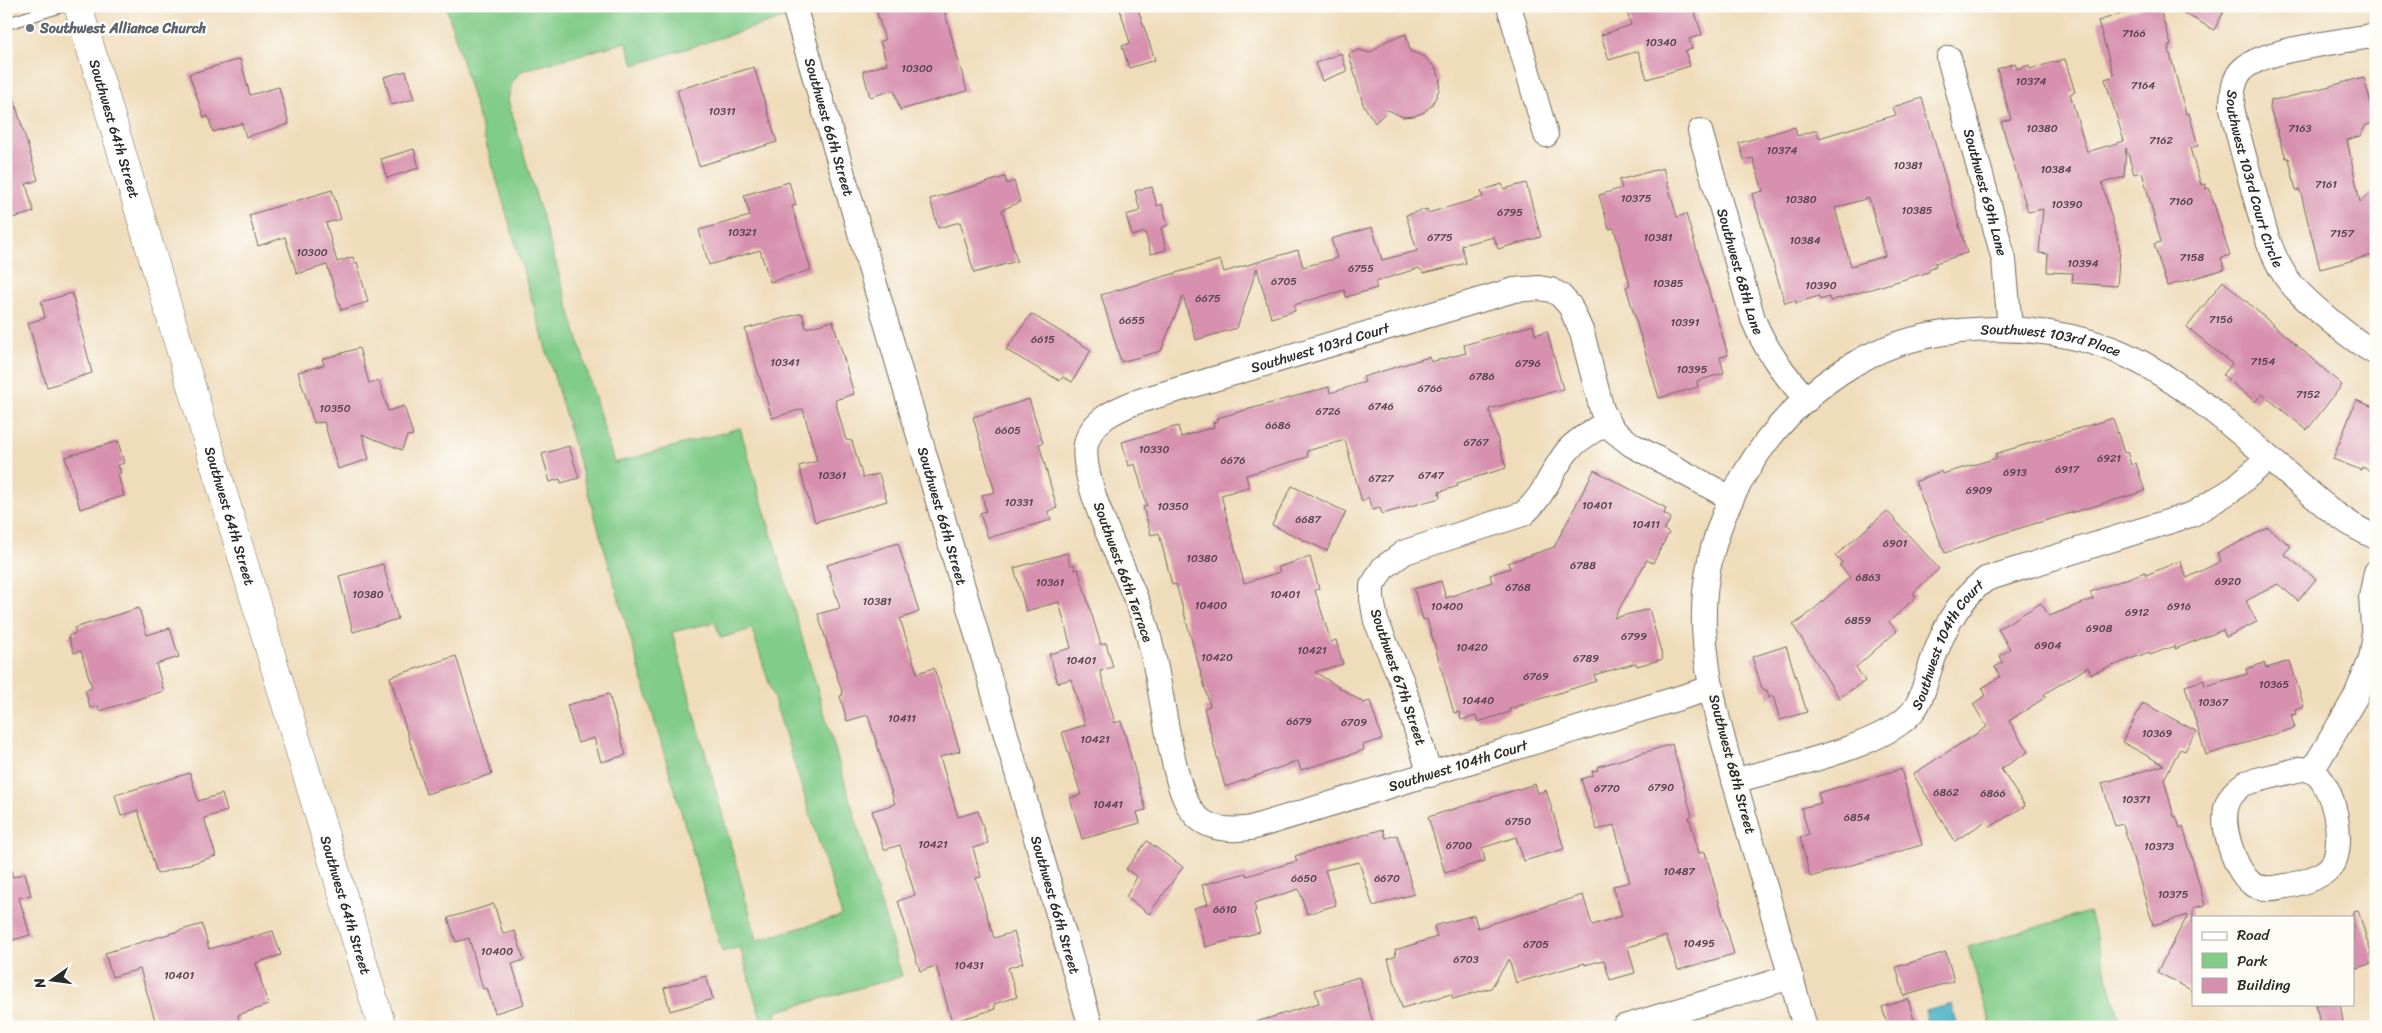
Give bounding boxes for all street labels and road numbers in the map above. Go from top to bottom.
street label: Southwest 66th Street [797,55,861,199]
street label: Southwest 64th Street [82,56,147,201]
street label: Southwest 103rd Court Circle [2219,89,2291,272]
street label: Southwest 69th Lane [1956,126,2015,259]
street label: Southwest 68th Lane [1710,205,1771,339]
street label: Southwest 103rd Court [1248,315,1394,380]
street label: Southwest 103rd Place [1980,317,2125,364]
street label: Southwest 64th Street [197,443,262,589]
street label: Southwest 66th Street [910,444,974,588]
street label: Southwest 66th Terrace [1086,498,1160,646]
street label: Southwest 104th Court [1904,572,1991,715]
street label: Southwest 67th Street [1363,605,1433,749]
street label: Southwest 68th Street [1701,691,1763,837]
street label: Southwest 104th Court [1385,733,1532,799]
street label: Southwest 64th Street [313,832,378,978]
street label: Southwest 66th Street [1023,832,1087,977]

